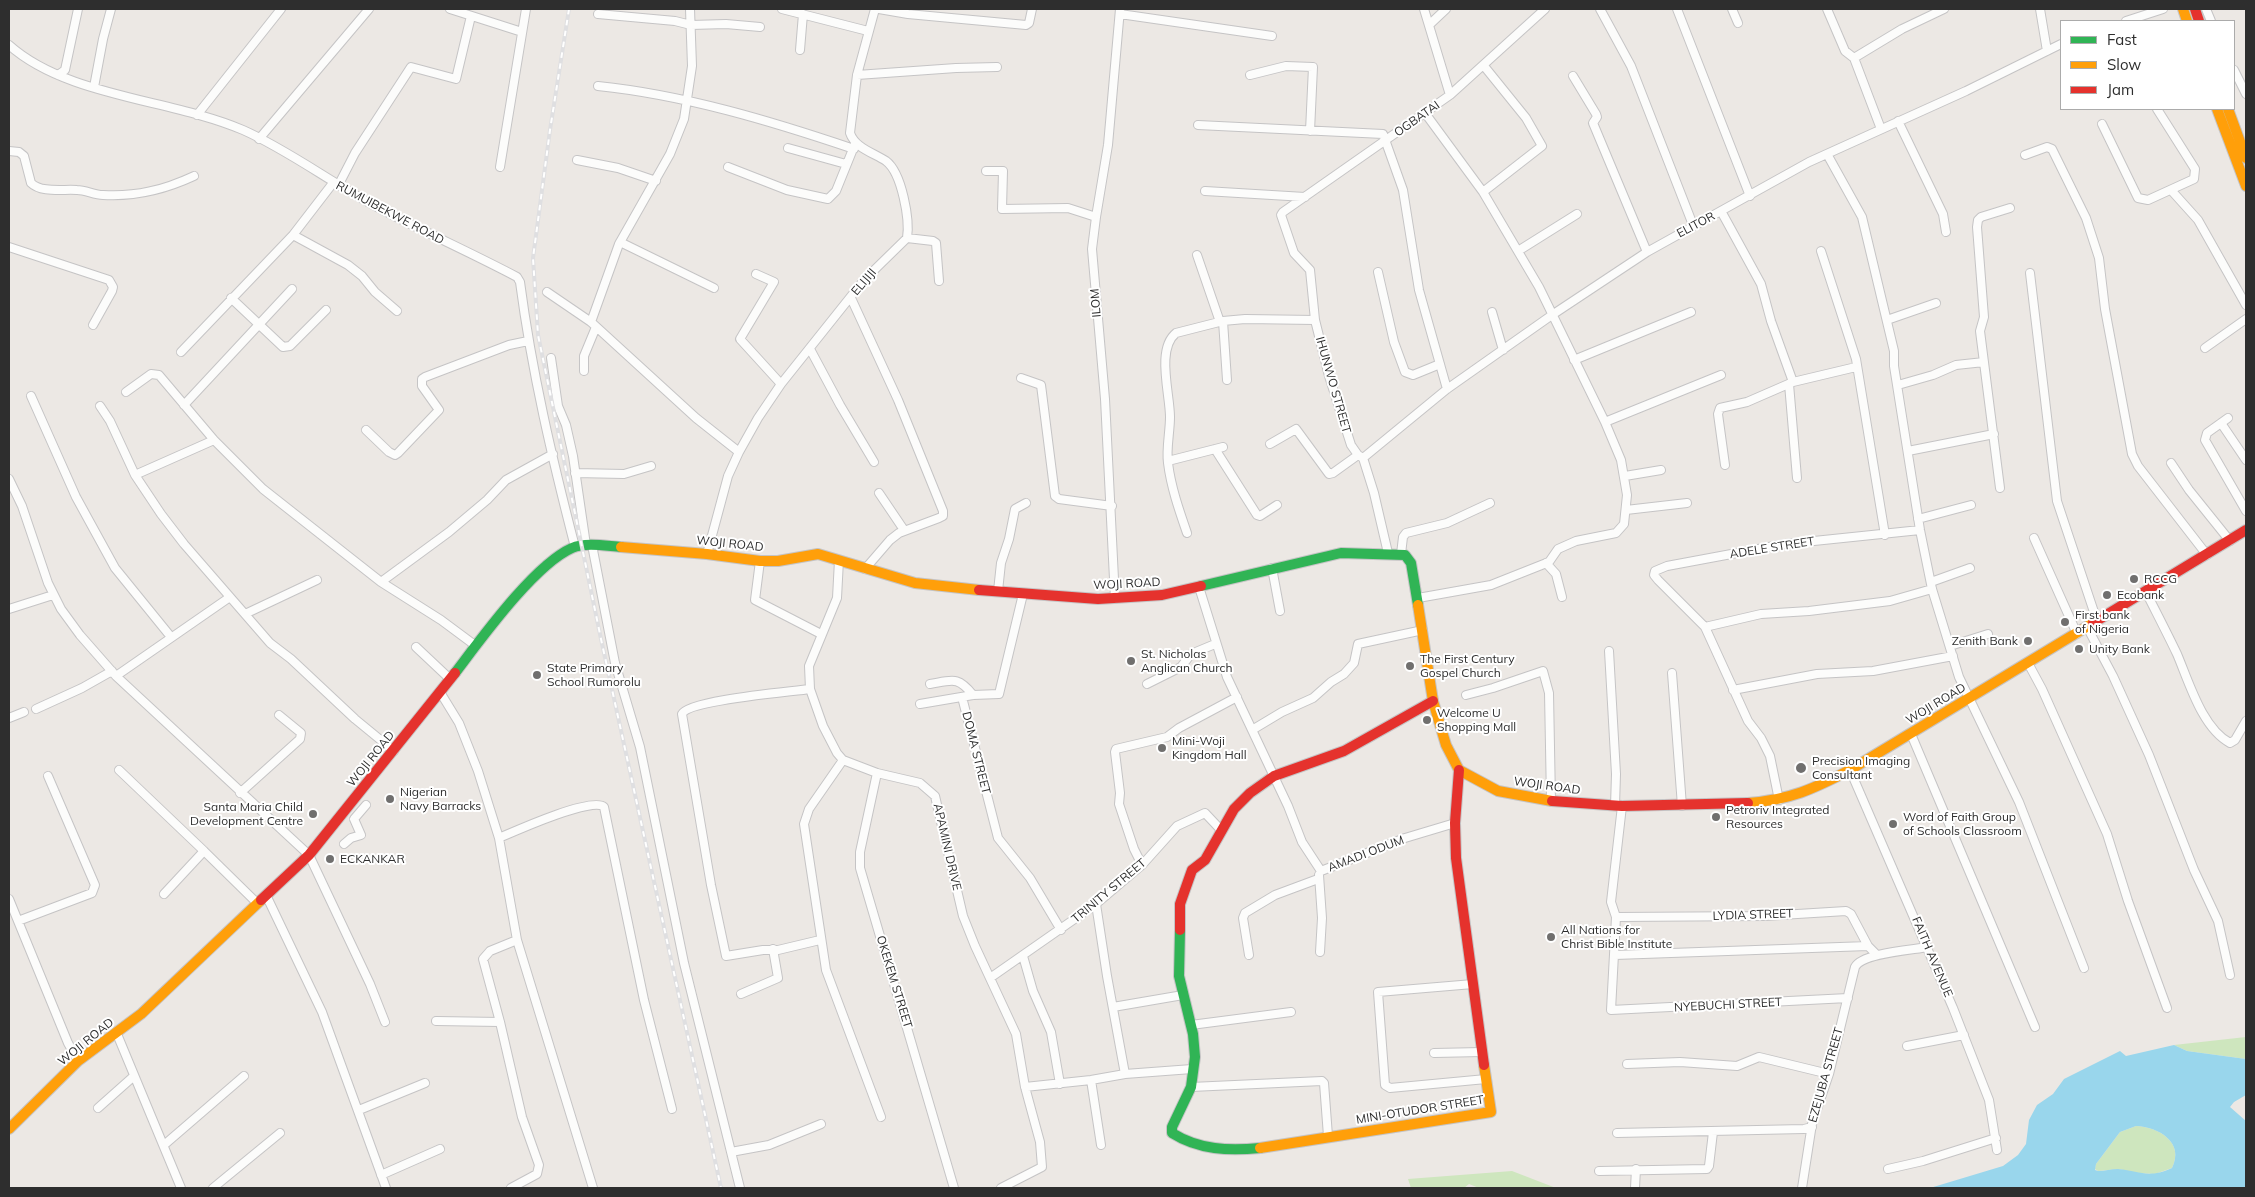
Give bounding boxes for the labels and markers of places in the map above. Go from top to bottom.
place label: RCCG [2144,572,2177,586]
marker: RCCG [2128,573,2140,585]
place label: Ecobank [2117,588,2164,602]
marker: Ecobank [2101,589,2113,601]
place label: First bank of Nigeria [2075,608,2130,636]
marker: First bank of Nigeria [2059,616,2071,628]
place label: Zenith Bank [1952,634,2018,648]
marker: Zenith Bank [2022,635,2034,647]
place label: Unity Bank [2089,642,2150,656]
marker: Unity Bank [2073,643,2085,655]
place label: St. Nicholas Anglican Church [1141,647,1232,675]
place label: The First Century Gospel Church [1420,652,1515,680]
marker: St. Nicholas Anglican Church [1125,655,1137,667]
marker: The First Century Gospel Church [1404,660,1416,672]
place label: State Primary School Rumorolu [547,661,641,689]
marker: State Primary School Rumorolu [531,669,543,681]
place label: Welcome U Shopping Mall [1437,706,1516,734]
marker: Welcome U Shopping Mall [1421,714,1433,726]
place label: Mini-Woji Kingdom Hall [1172,734,1247,762]
marker: Mini-Woji Kingdom Hall [1156,742,1168,754]
place label: Precision Imaging Consultant [1812,754,1910,782]
marker: Precision Imaging Consultant [1794,761,1808,775]
place label: Nigerian Navy Barracks [400,785,481,813]
marker: Nigerian Navy Barracks [384,793,396,805]
place label: Santa Maria Child Development Centre [190,800,303,828]
place label: Petroriv Integrated Resources [1726,803,1830,831]
marker: Santa Maria Child Development Centre [307,808,319,820]
place label: Word of Faith Group of Schools Classroom [1903,810,2022,838]
marker: Petroriv Integrated Resources [1710,811,1722,823]
marker: Word of Faith Group of Schools Classroom [1887,818,1899,830]
place label: ECKANKAR [340,852,405,866]
marker: ECKANKAR [324,853,336,865]
place label: All Nations for Christ Bible Institute [1561,923,1672,951]
marker: All Nations for Christ Bible Institute [1545,931,1557,943]

